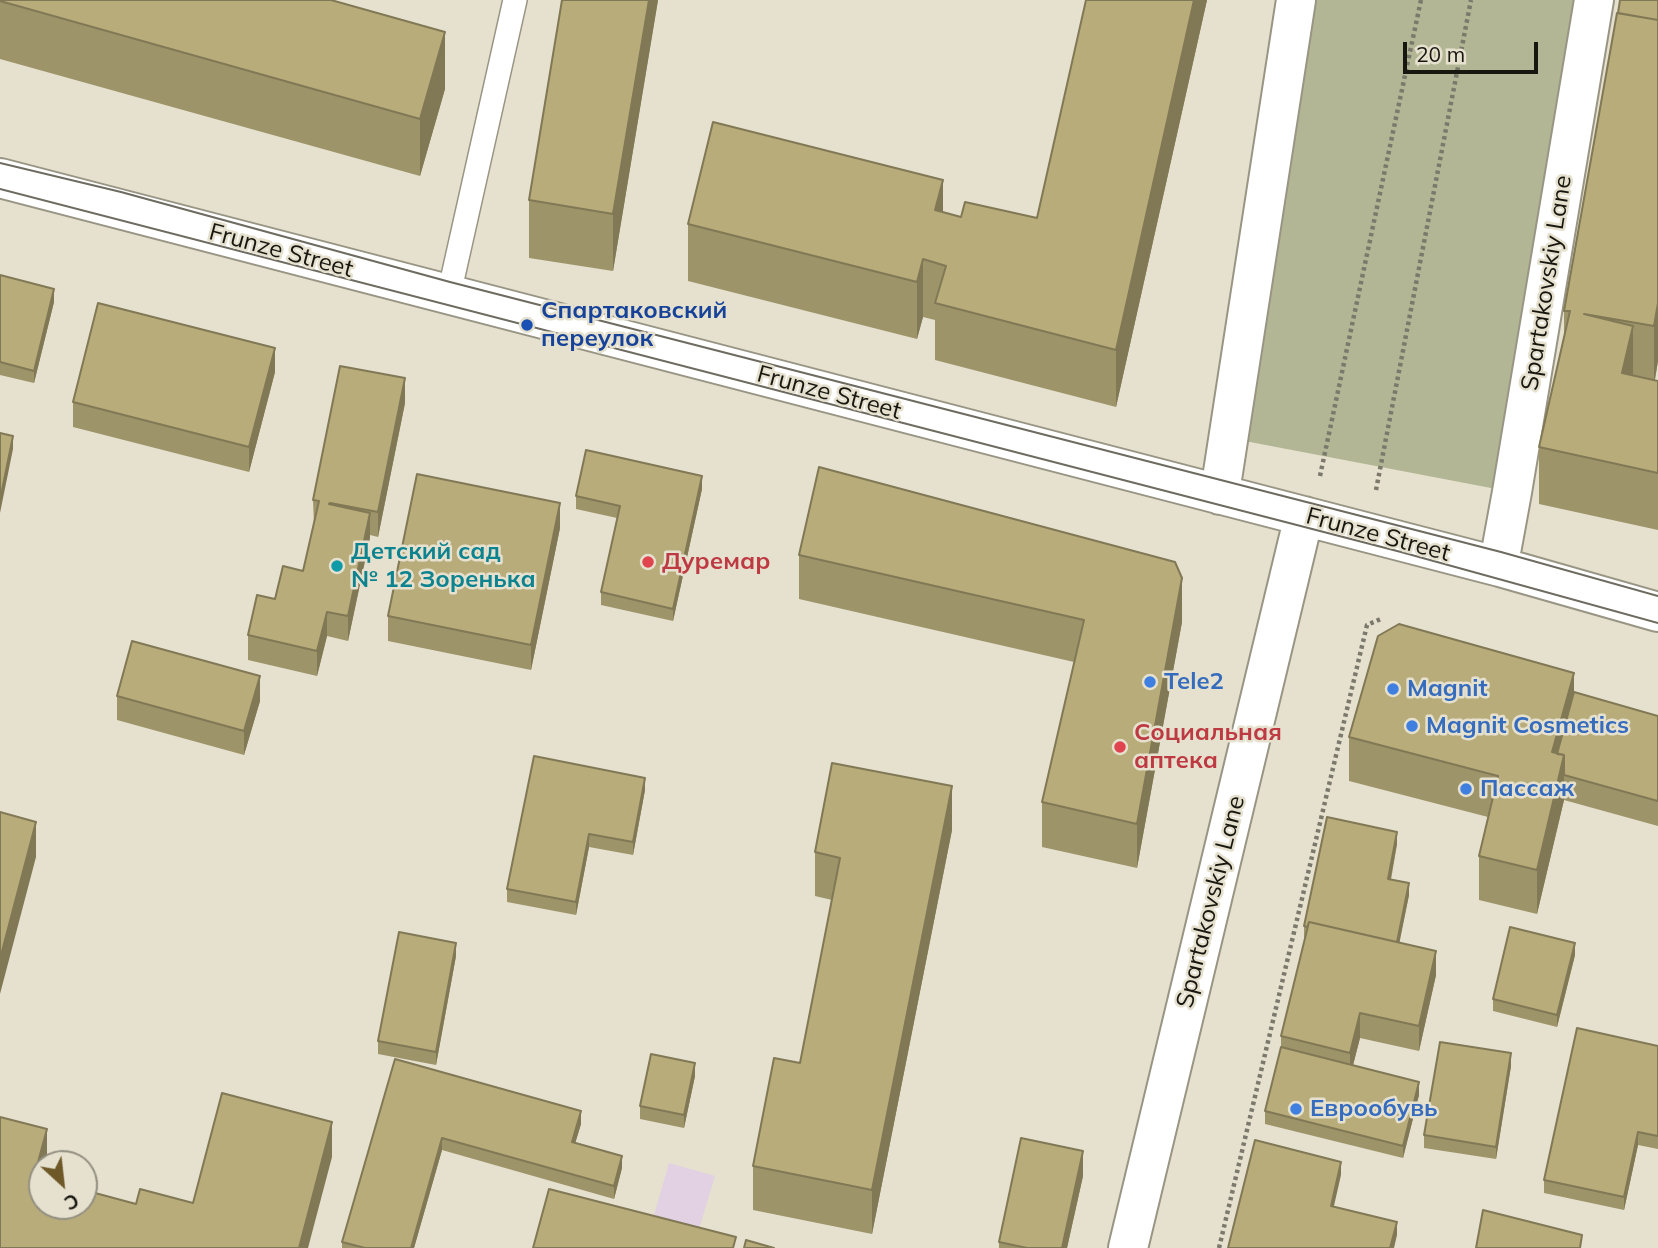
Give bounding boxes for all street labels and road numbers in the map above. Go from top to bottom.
street label: Spartakovskiy Lane [1516,173,1578,393]
street label: Frunze Street [206,218,356,284]
street label: Frunze Street [754,360,904,426]
street label: Frunze Street [1303,502,1453,568]
street label: Spartakovskiy Lane [1171,793,1251,1011]

